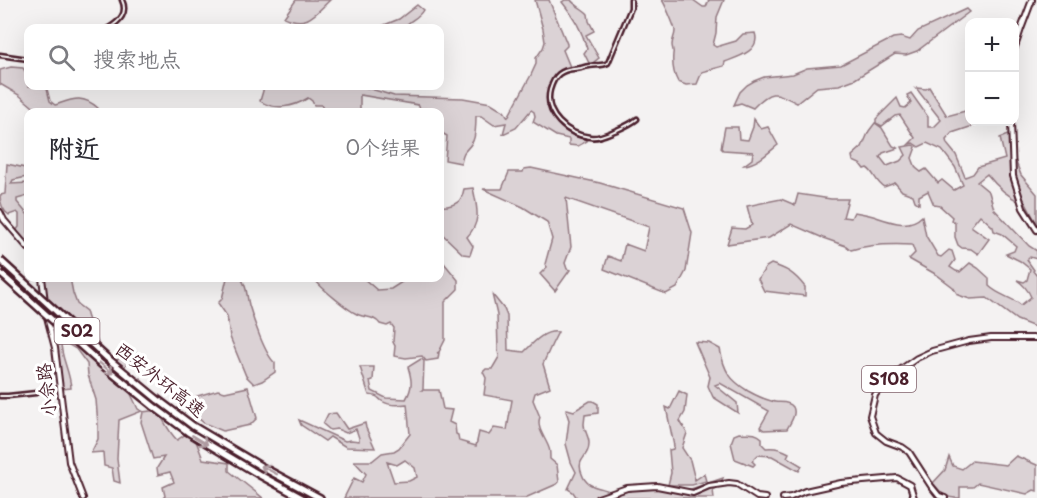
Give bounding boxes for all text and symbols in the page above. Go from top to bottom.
map controls [965,18,1019,126]
button: + [965,18,1019,72]
search box [24,24,444,90]
icon: search [45,41,78,74]
text: 搜索地点 [93,41,181,74]
button: − [965,72,1019,126]
text: 附近 [48,128,100,167]
text: 0个结果 [345,132,420,162]
road number: S02 [54,318,100,344]
street label: 西安外环高速 [110,335,212,423]
one-way arrow [98,361,113,375]
street label: 小佘路 [29,362,62,419]
road number: S108 [862,366,916,392]
one-way arrow [191,434,208,446]
one-way arrow [260,464,278,475]

